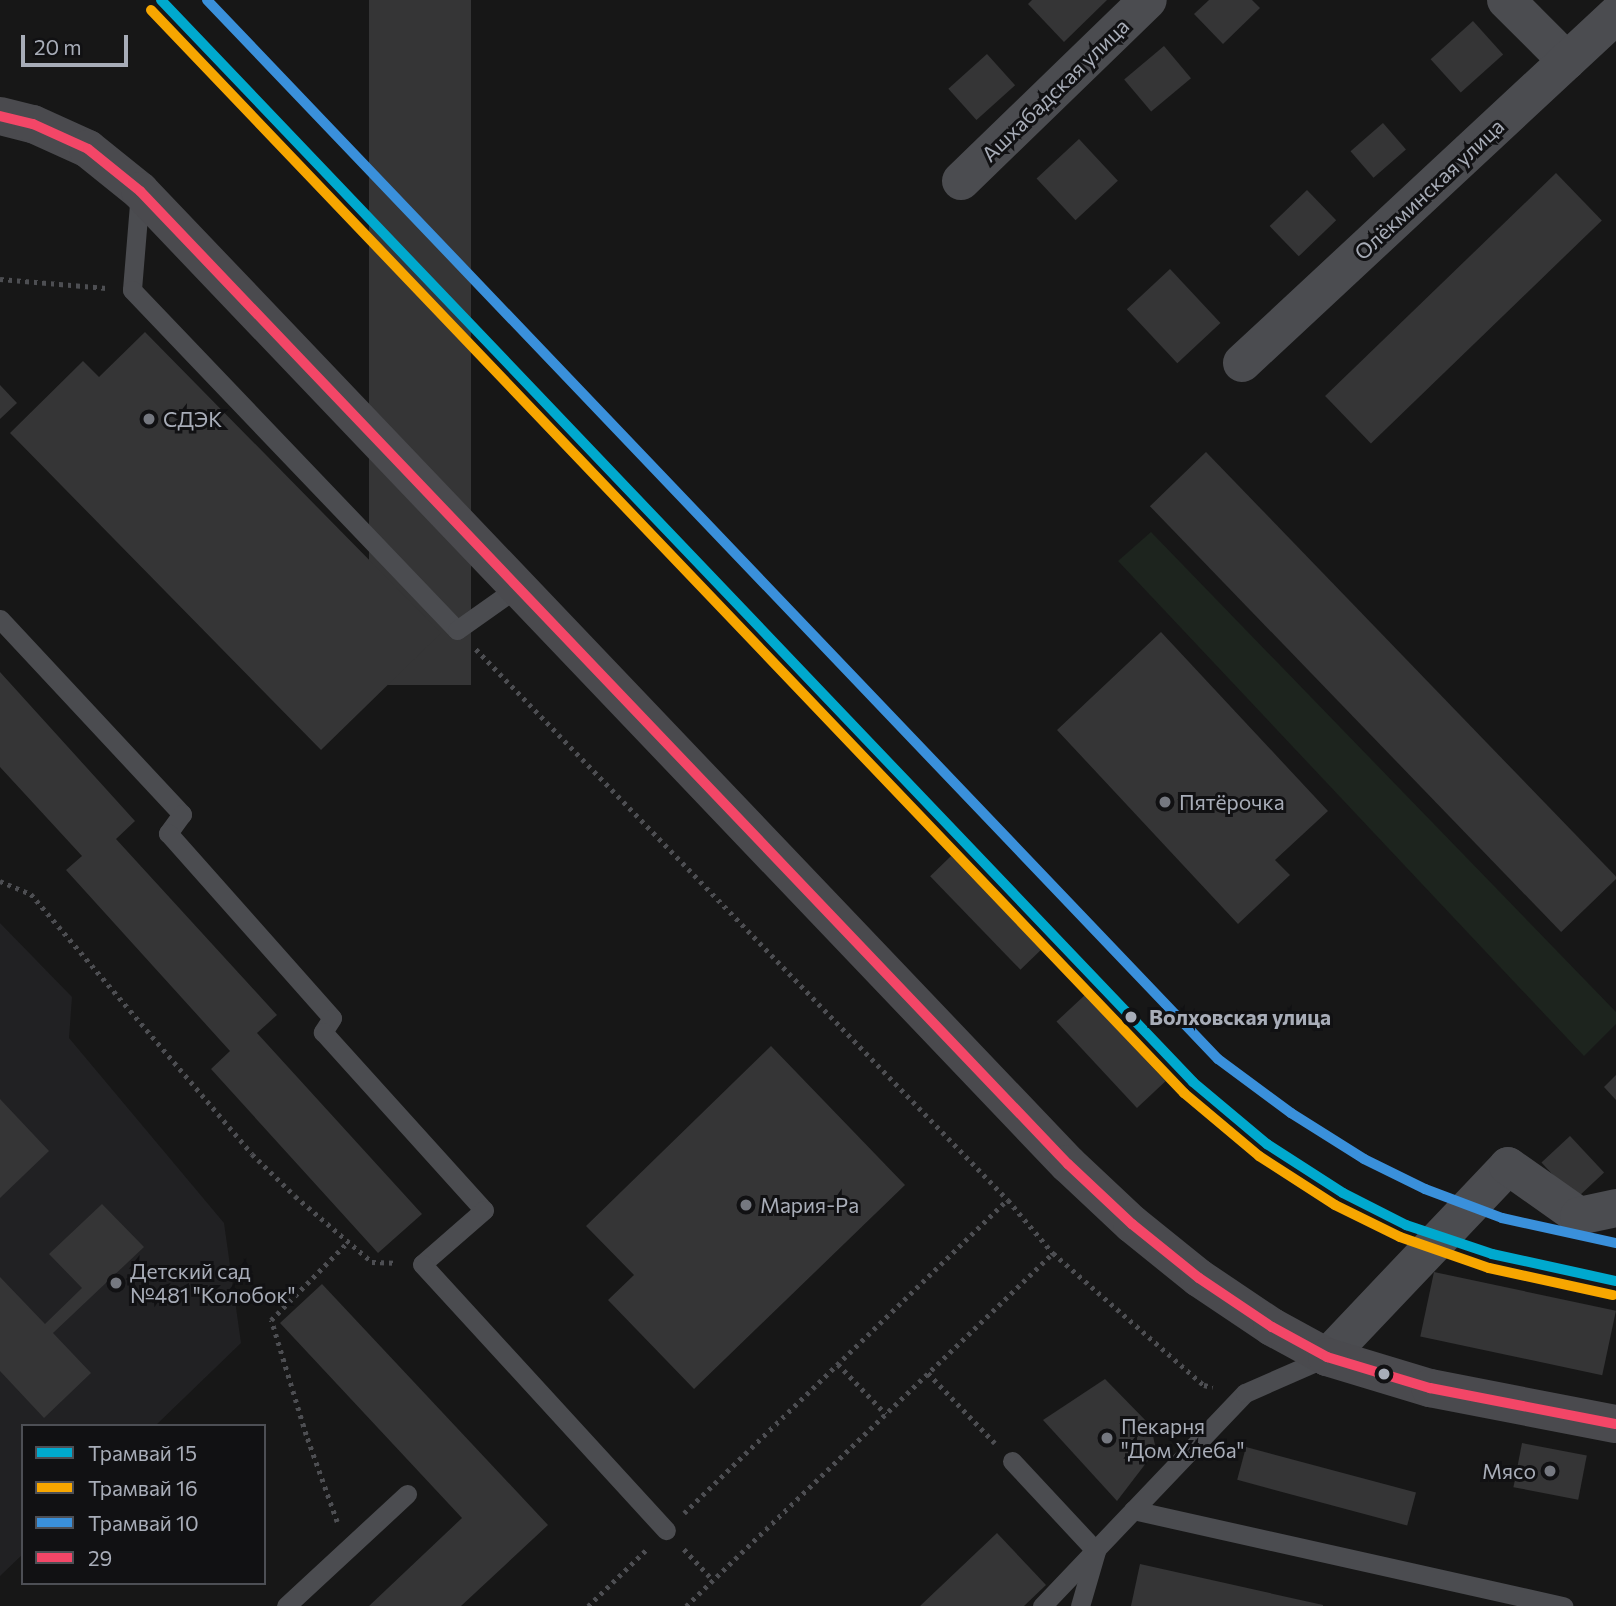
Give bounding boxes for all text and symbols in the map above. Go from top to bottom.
street label: Ашхабадская улица [976,13,1134,167]
scale bar [24,21,131,65]
text: 20 m [34,34,82,59]
street label: Олёкминская улица [1349,113,1509,265]
place label: СДЭК [163,406,222,432]
marker: СДЭК [141,411,157,427]
place label: Пятёрочка [1179,789,1285,815]
marker: Пятёрочка [1157,794,1173,810]
place label: Волховская улица [1149,1004,1331,1030]
marker: Волховская улица [1119,1005,1143,1029]
place label: Мария-Ра [760,1192,859,1218]
marker: Мария-Ра [738,1197,754,1213]
place label: Детский сад №481 "Колобок" [130,1258,295,1308]
marker: Детский сад №481 "Колобок" [108,1275,124,1291]
unlabelled marker [1377,1367,1391,1381]
place label: Пекарня "Дом Хлеба" [1121,1413,1244,1463]
legend [21,1424,266,1585]
marker: Пекарня "Дом Хлеба" [1099,1430,1115,1446]
text: Трамвай 15 [88,1440,197,1465]
place label: Мясо [1482,1458,1536,1484]
marker: Мясо [1542,1463,1558,1479]
text: Трамвай 16 [88,1475,198,1500]
text: Трамвай 10 [88,1510,199,1535]
text: 29 [88,1545,112,1570]

